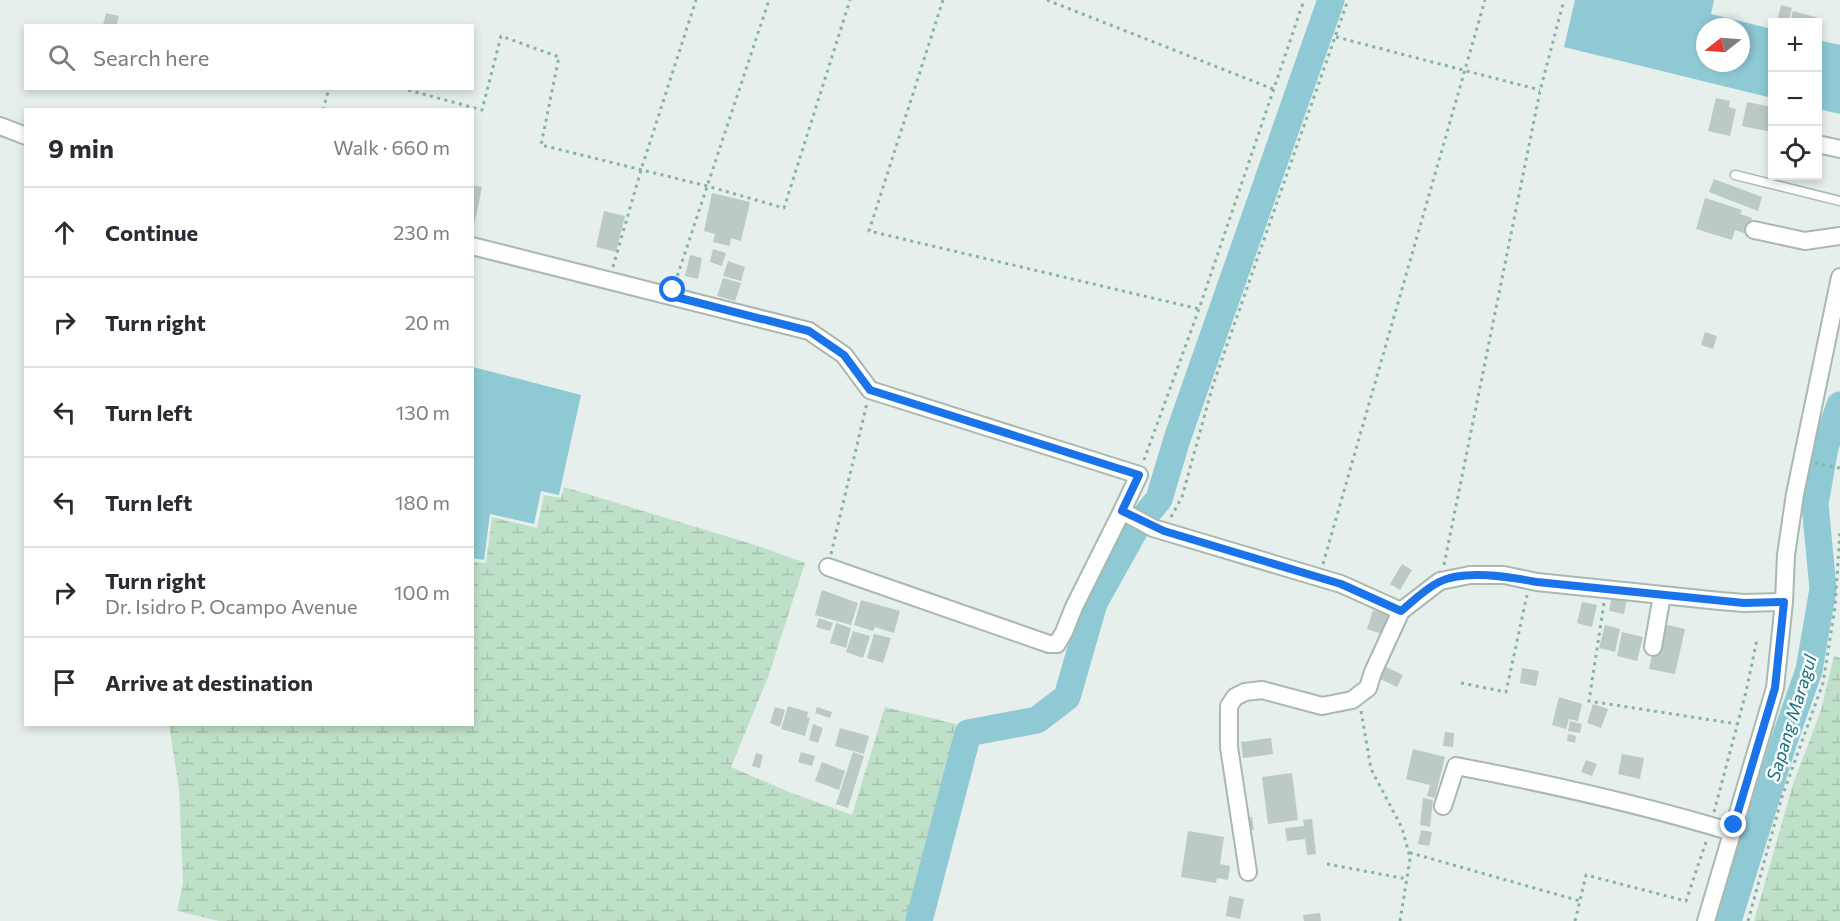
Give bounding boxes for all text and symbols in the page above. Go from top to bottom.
north arrow [1696,18,1750,72]
map controls [1768,18,1822,180]
button: + [1768,18,1822,72]
search box [24,24,474,90]
icon: search [45,41,78,74]
text: Search here [93,44,209,71]
button: − [1768,72,1822,126]
button: locate [1768,126,1822,180]
text: 9 min [48,132,114,163]
text: Walk · 660 m [333,135,450,159]
icon: ahead [48,216,81,249]
text: Continue [105,219,198,246]
text: 230 m [393,220,450,244]
route start [659,276,685,302]
icon: right [48,306,81,339]
text: Turn right [105,309,206,336]
text: 20 m [405,310,450,334]
icon: left [48,396,81,429]
text: Turn left [105,399,192,426]
text: 130 m [396,400,450,424]
icon: left [48,486,81,519]
text: Turn left [105,489,192,516]
text: 180 m [395,490,450,514]
text: Turn right [105,567,206,594]
icon: right [48,576,81,609]
text: 100 m [394,580,450,604]
text: Dr. Isidro P. Ocampo Avenue [105,594,358,618]
water label: Sapang Maragul [1761,652,1821,783]
icon: arrive [48,666,81,699]
text: Arrive at destination [105,669,313,696]
route end [1720,811,1746,837]

